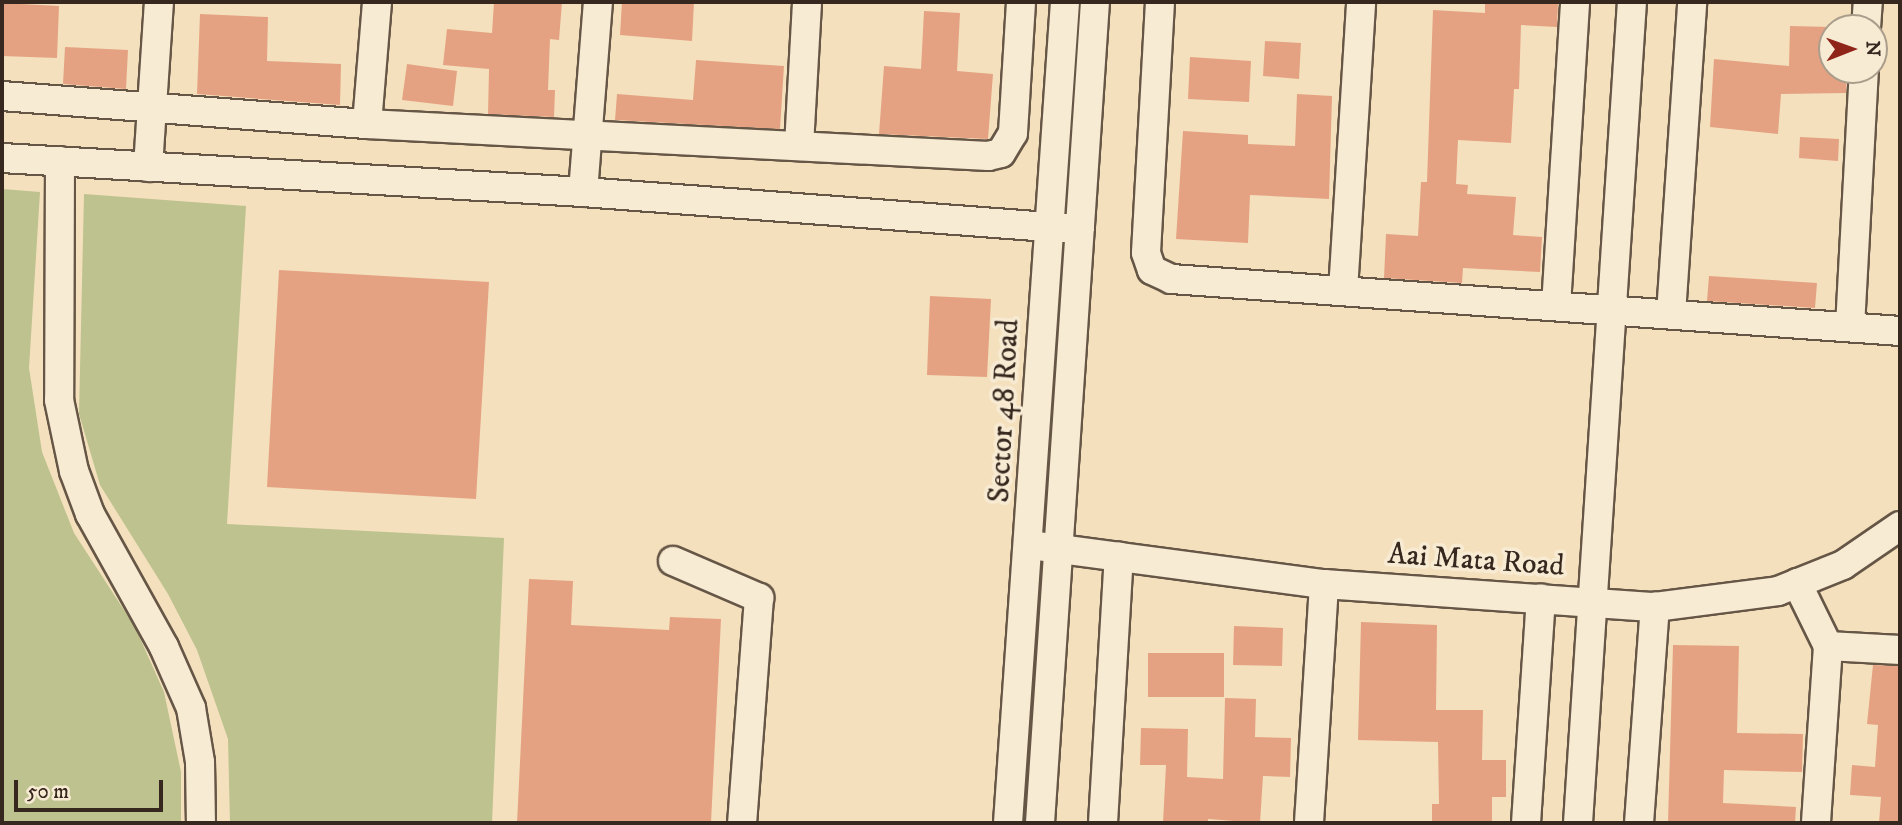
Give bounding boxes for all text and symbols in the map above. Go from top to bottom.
north arrow [1818,14,1888,84]
text: N [1861,41,1884,57]
street label: Sector 48 Road [982,318,1028,504]
street label: Aai Mata Road [1386,537,1566,585]
scale bar [18,766,166,810]
text: 50 m [27,779,69,805]

